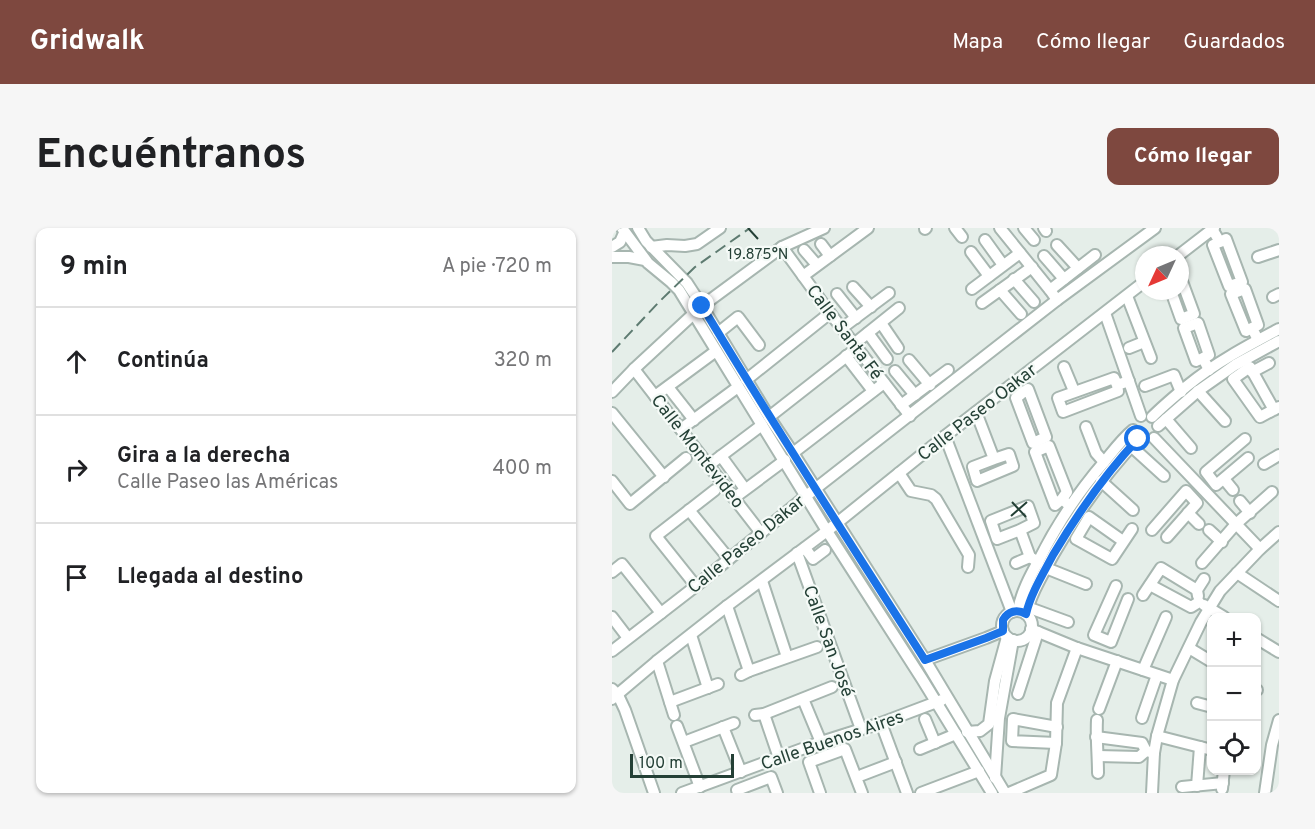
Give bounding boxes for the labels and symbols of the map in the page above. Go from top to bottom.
text: 19.875°N [728,246,788,265]
north arrow [1135,246,1189,300]
street label: Calle Santa Fé [800,281,887,385]
route end [688,292,714,318]
street label: Calle Paseo Oakar [913,359,1042,467]
street label: Calle Montevideo [645,390,749,514]
route start [1124,425,1150,451]
street label: Calle Paseo Dakar [683,491,810,600]
street label: Calle San José [797,583,858,700]
street label: Calle Buenos Aires [758,706,907,777]
scale bar [630,751,734,778]

